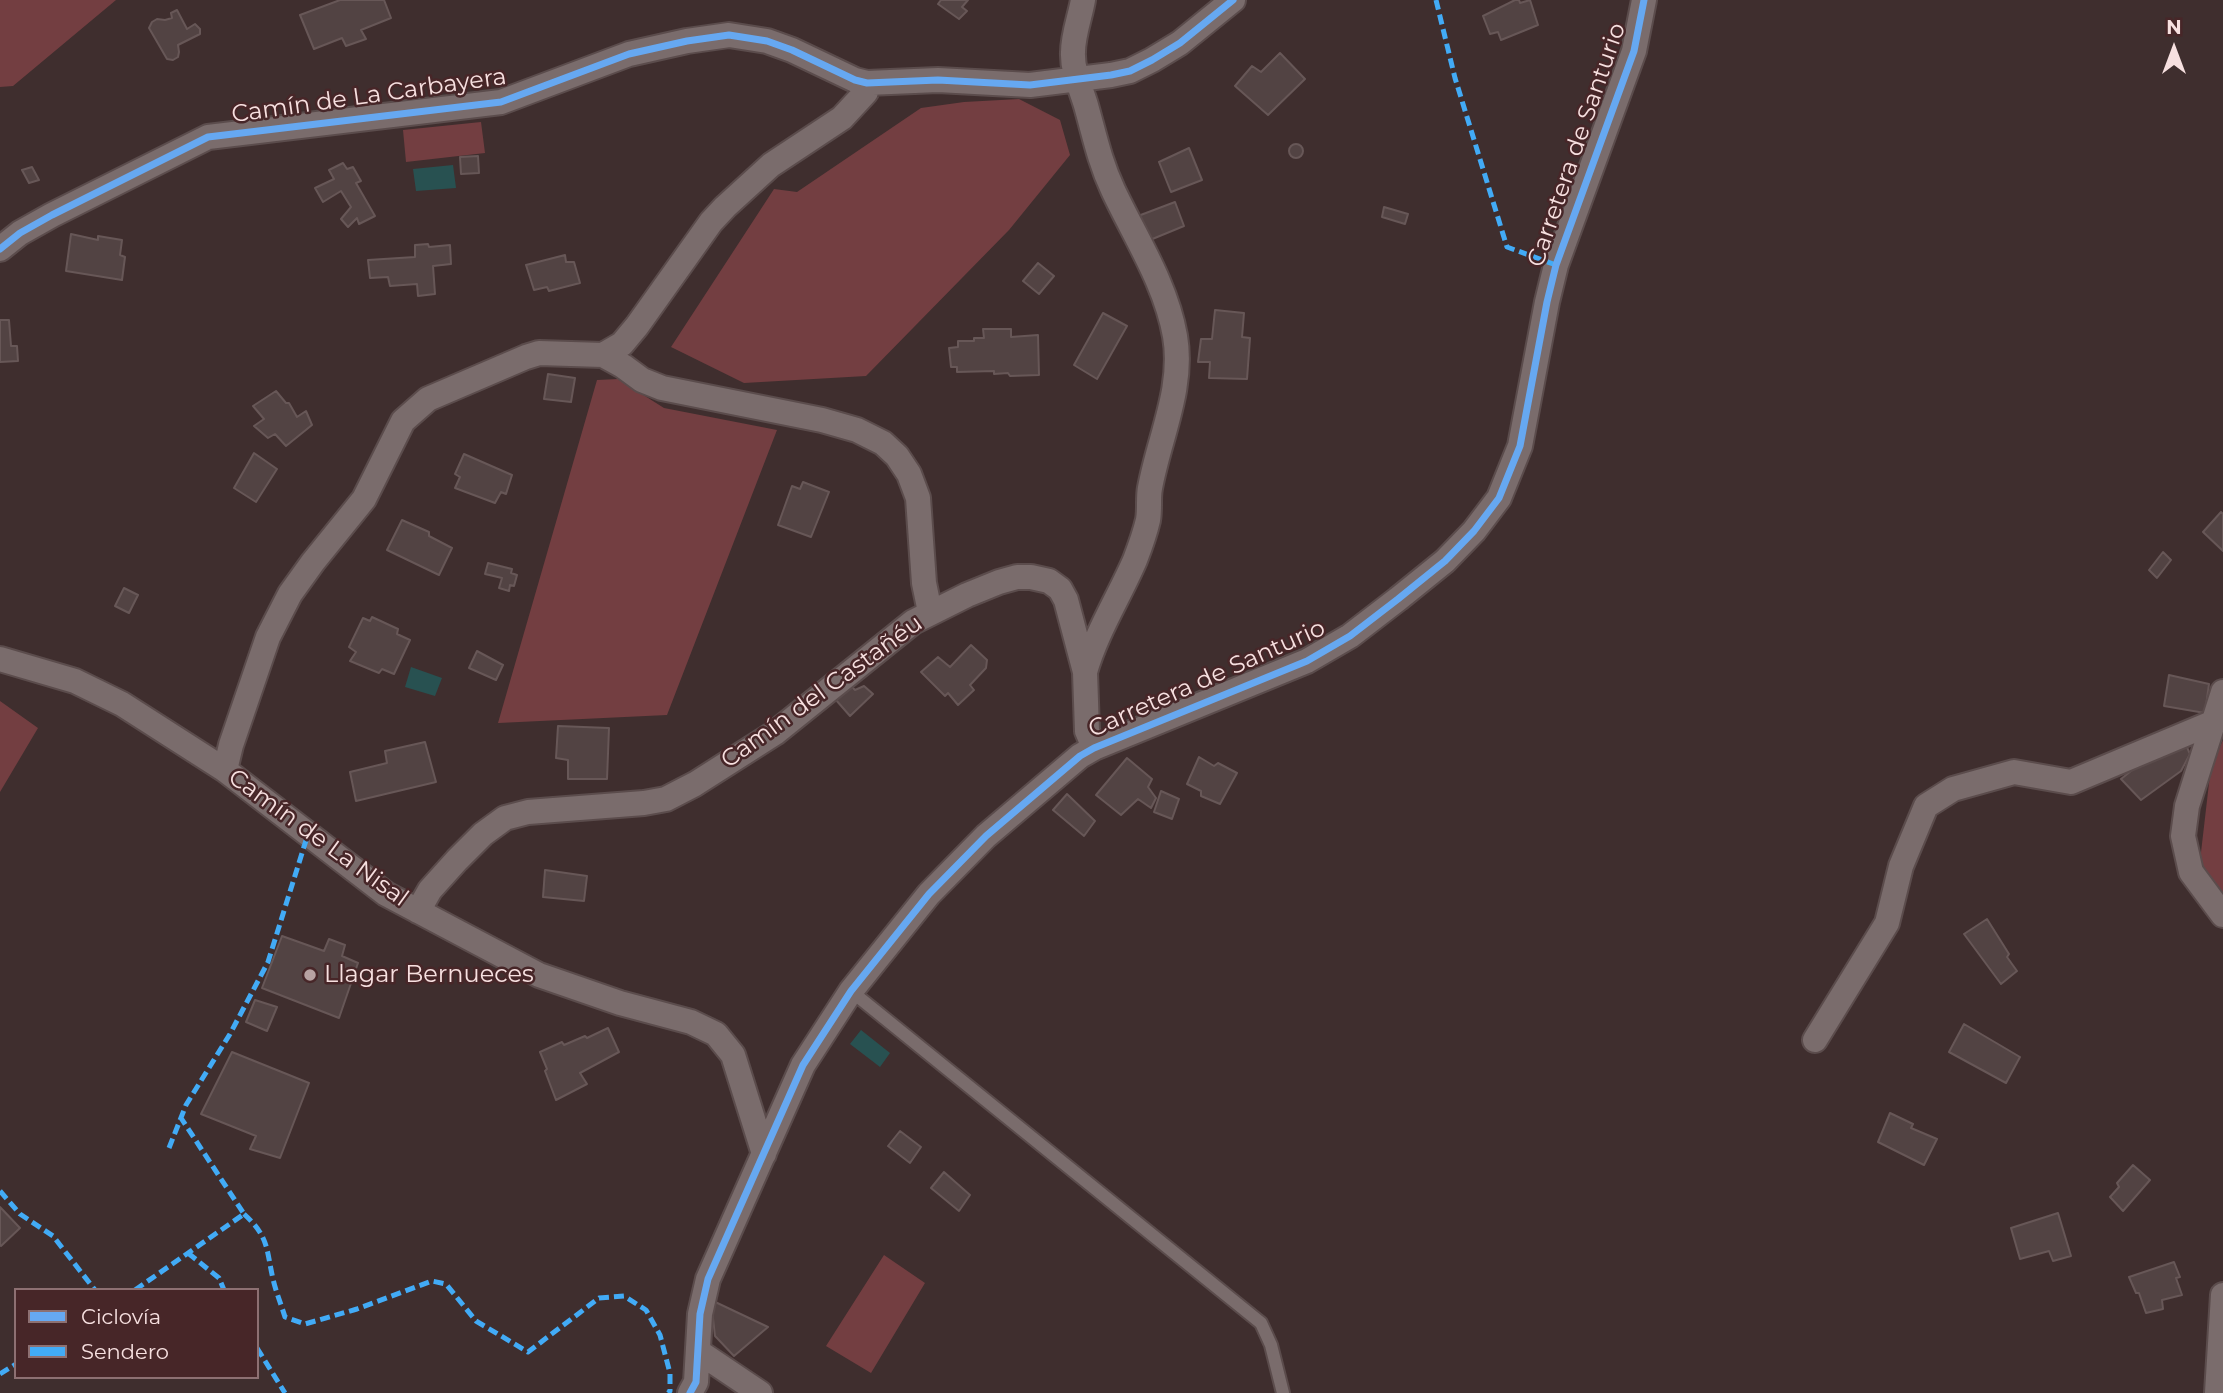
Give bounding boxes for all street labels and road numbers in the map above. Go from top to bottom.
street label: Carretera de Santurio [1522,19,1632,271]
street label: Camín de La Carbayera [230,62,508,130]
street label: Camín del Castañéu [716,609,928,775]
street label: Carretera de Santurio [1084,614,1330,744]
street label: Camín de La Nisal [222,763,414,913]

